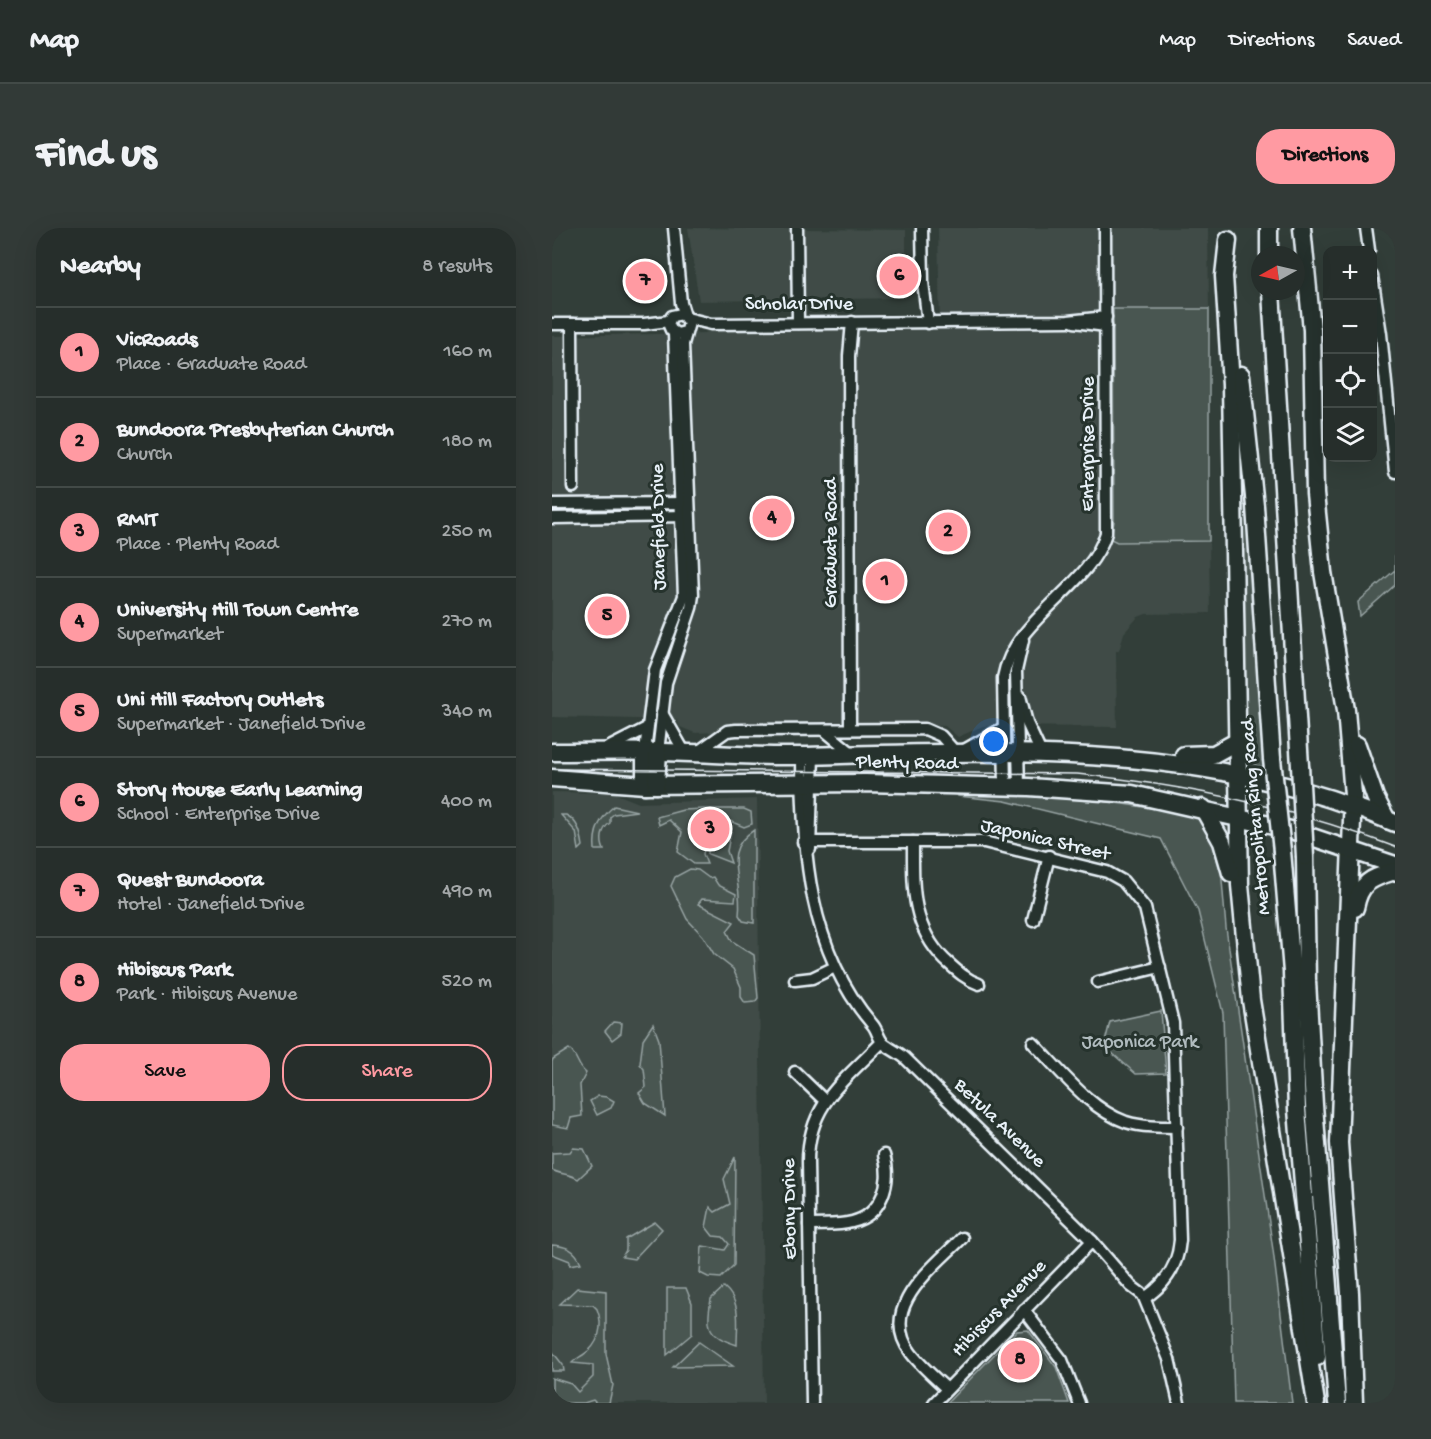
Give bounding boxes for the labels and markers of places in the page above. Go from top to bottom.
pin: 6 [880,254,918,298]
pin: 7 [626,259,664,304]
pin: 4 [752,496,792,540]
pin: 2 [928,510,968,554]
pin: 1 [866,558,904,604]
pin: 5 [588,594,626,638]
pin: 3 [690,806,730,852]
pin: 8 [1000,1338,1040,1382]

